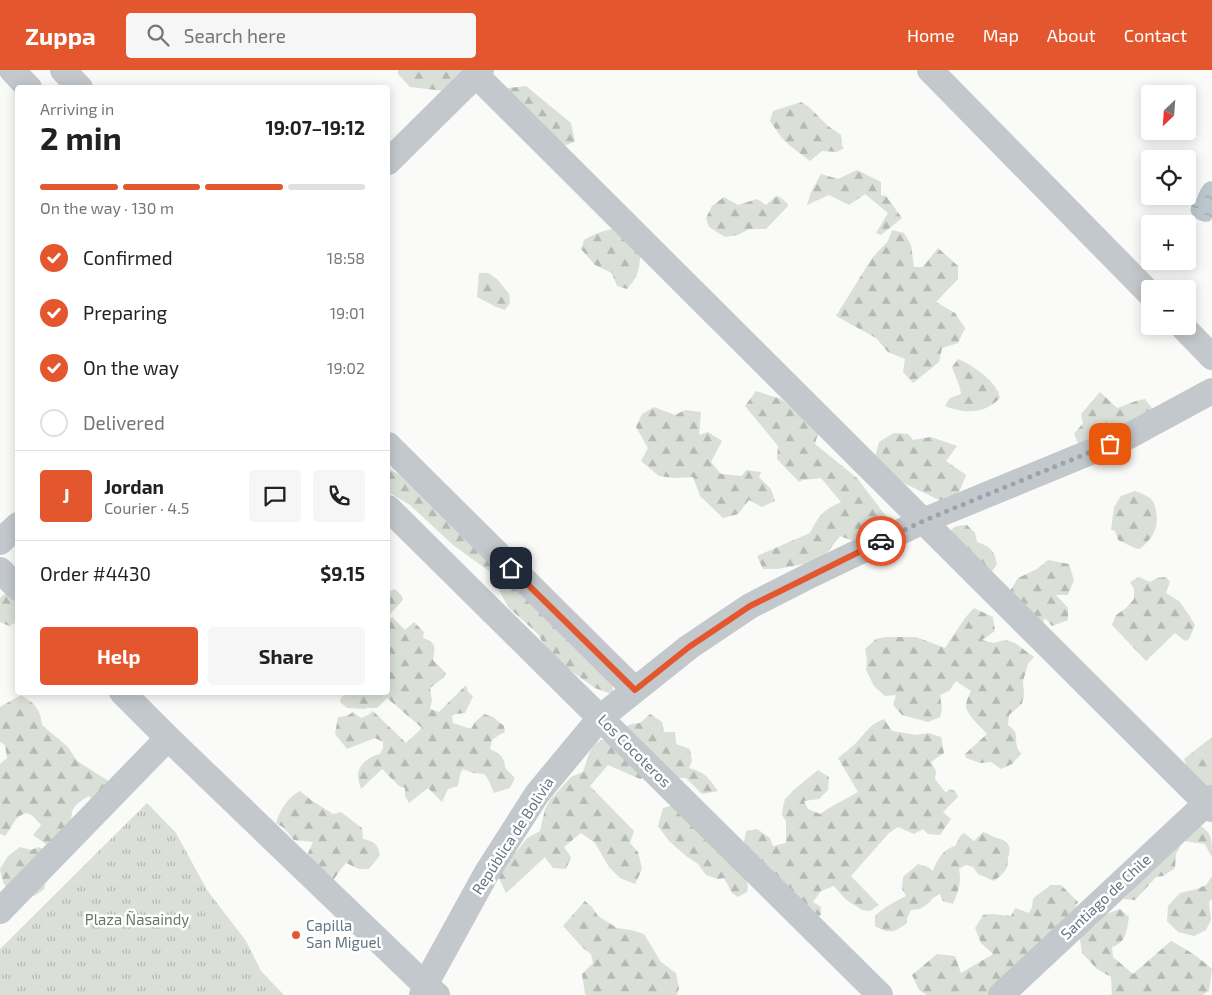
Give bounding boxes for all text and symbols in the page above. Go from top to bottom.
search box [126,13,476,58]
text: Zuppa [25,21,96,50]
icon: search [144,21,172,49]
text: Search here [184,24,286,47]
text: Home [907,24,955,46]
text: Map [983,24,1019,46]
text: About [1047,24,1096,46]
text: Contact [1124,24,1187,46]
north arrow [1141,85,1196,140]
map controls [1141,85,1196,335]
text: Arriving in [40,99,114,118]
text: 19:07–19:12 [265,116,365,139]
text: 2 min [40,118,122,156]
button: locate [1141,150,1196,205]
text: On the way · 130 m [40,198,174,217]
button: + [1141,215,1196,270]
icon: check [40,244,68,272]
text: Confirmed [83,246,173,269]
text: 18:58 [327,248,365,267]
button: − [1141,280,1196,335]
icon: check [40,299,68,327]
text: Preparing [83,301,167,324]
text: 19:01 [330,303,365,322]
icon: check [40,354,68,382]
text: On the way [83,356,179,379]
text: 19:02 [327,358,365,377]
text: Delivered [83,411,165,434]
pin [1089,423,1131,465]
icon: bag [1096,430,1124,458]
button: chat [249,470,301,522]
button: phone [313,470,365,522]
text: Jordan [104,475,164,498]
text: J [62,484,70,507]
text: Courier · 4.5 [104,498,189,517]
courier [856,516,906,566]
icon: car [867,527,895,555]
pin [490,547,532,589]
icon: home [497,554,525,582]
text: Order #4430 [40,562,151,585]
text: $9.15 [320,562,365,585]
button: Help [40,627,198,685]
button: Share [208,627,365,685]
street label: Los Cocoteros [595,710,675,790]
street label: República de Bolivia [468,774,557,897]
street label: Santiago de Chile [1057,850,1154,943]
park label: Plaza Ñasaindy [85,910,189,928]
place label: Capilla San Miguel [306,916,382,951]
marker: Capilla San Miguel [290,929,302,941]

